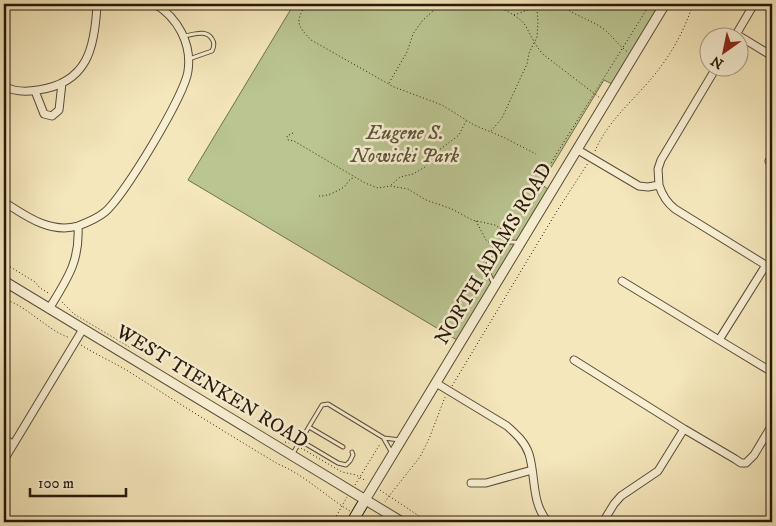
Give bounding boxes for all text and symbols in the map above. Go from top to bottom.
north arrow [698,28,748,78]
text: N [707,51,727,73]
park label: Eugene S. Nowicki Park [350,121,460,169]
street label: NORTH ADAMS ROAD [430,158,558,349]
street label: WEST TIENKEN ROAD [110,319,313,454]
scale bar [30,466,126,498]
text: 100 m [38,474,74,493]

